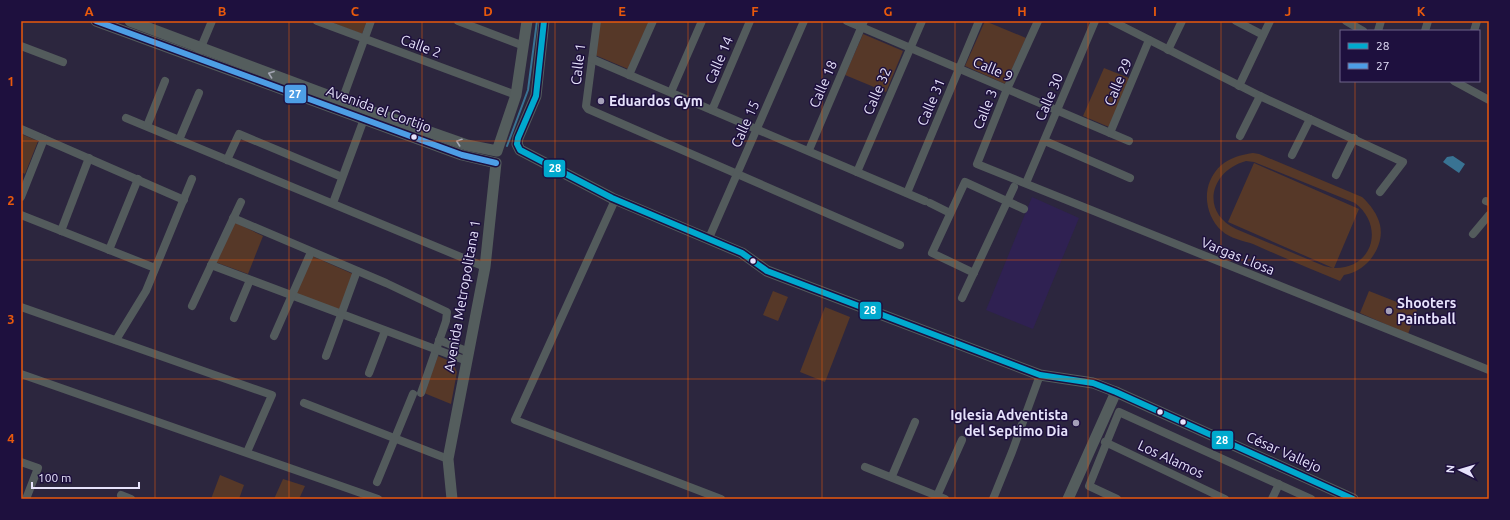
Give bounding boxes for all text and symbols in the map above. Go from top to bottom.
text: A [84,4,94,18]
text: B [218,4,227,18]
text: C [351,4,360,18]
text: D [483,4,493,18]
text: E [618,4,626,18]
text: F [751,4,759,18]
text: G [884,4,893,18]
text: H [1017,4,1027,18]
text: I [1153,4,1157,18]
text: J [1285,4,1291,18]
text: K [1417,4,1426,18]
legend [1340,30,1480,82]
street label: Calle 2 [399,31,443,61]
street label: Calle 14 [702,34,736,86]
text: 28 [1376,39,1390,52]
street label: Calle 1 [568,42,588,86]
street label: Calle 9 [971,53,1015,85]
street label: Calle 29 [1101,56,1135,108]
street label: Calle 18 [806,58,840,110]
text: 27 [1376,59,1390,72]
street label: Calle 32 [860,65,894,117]
one-way arrow [267,71,274,79]
street label: Calle 30 [1032,71,1066,123]
text: 1 [7,74,15,88]
street label: Calle 31 [914,76,948,128]
street label: Avenida el Cortijo [324,83,434,135]
line badge: 27 [284,84,307,104]
street label: Calle 3 [970,87,1000,131]
text: 27 [289,88,301,100]
place label: Eduardos Gym [609,93,703,109]
marker: Eduardos Gym [596,96,606,106]
street label: Calle 15 [728,98,762,150]
unlabelled marker [409,132,419,142]
one-way arrow [456,138,463,147]
line badge: 28 [543,159,566,178]
text: 28 [549,162,561,174]
text: 2 [7,193,15,207]
street label: Avenida Metropolitana 1 [441,218,483,374]
street label: Vargas Llosa [1199,234,1277,278]
unlabelled marker [748,256,758,266]
place label: Shooters Paintball [1397,295,1457,327]
line badge: 28 [859,301,882,320]
text: 28 [864,304,876,316]
marker: Shooters Paintball [1384,306,1394,316]
text: 3 [7,312,15,326]
place label: Iglesia Adventista del Septimo Dia [950,407,1068,439]
unlabelled marker [1155,407,1165,417]
unlabelled marker [1178,417,1188,427]
marker: Iglesia Adventista del Septimo Dia [1071,418,1081,428]
street label: César Vallejo [1244,428,1324,476]
line badge: 28 [1211,430,1234,450]
text: 4 [7,431,15,445]
text: 28 [1216,434,1228,446]
street label: Los Alamos [1135,437,1207,481]
north arrow [1440,450,1480,490]
scale bar [32,464,139,490]
text: N [1444,465,1456,474]
text: 100 m [38,471,71,484]

